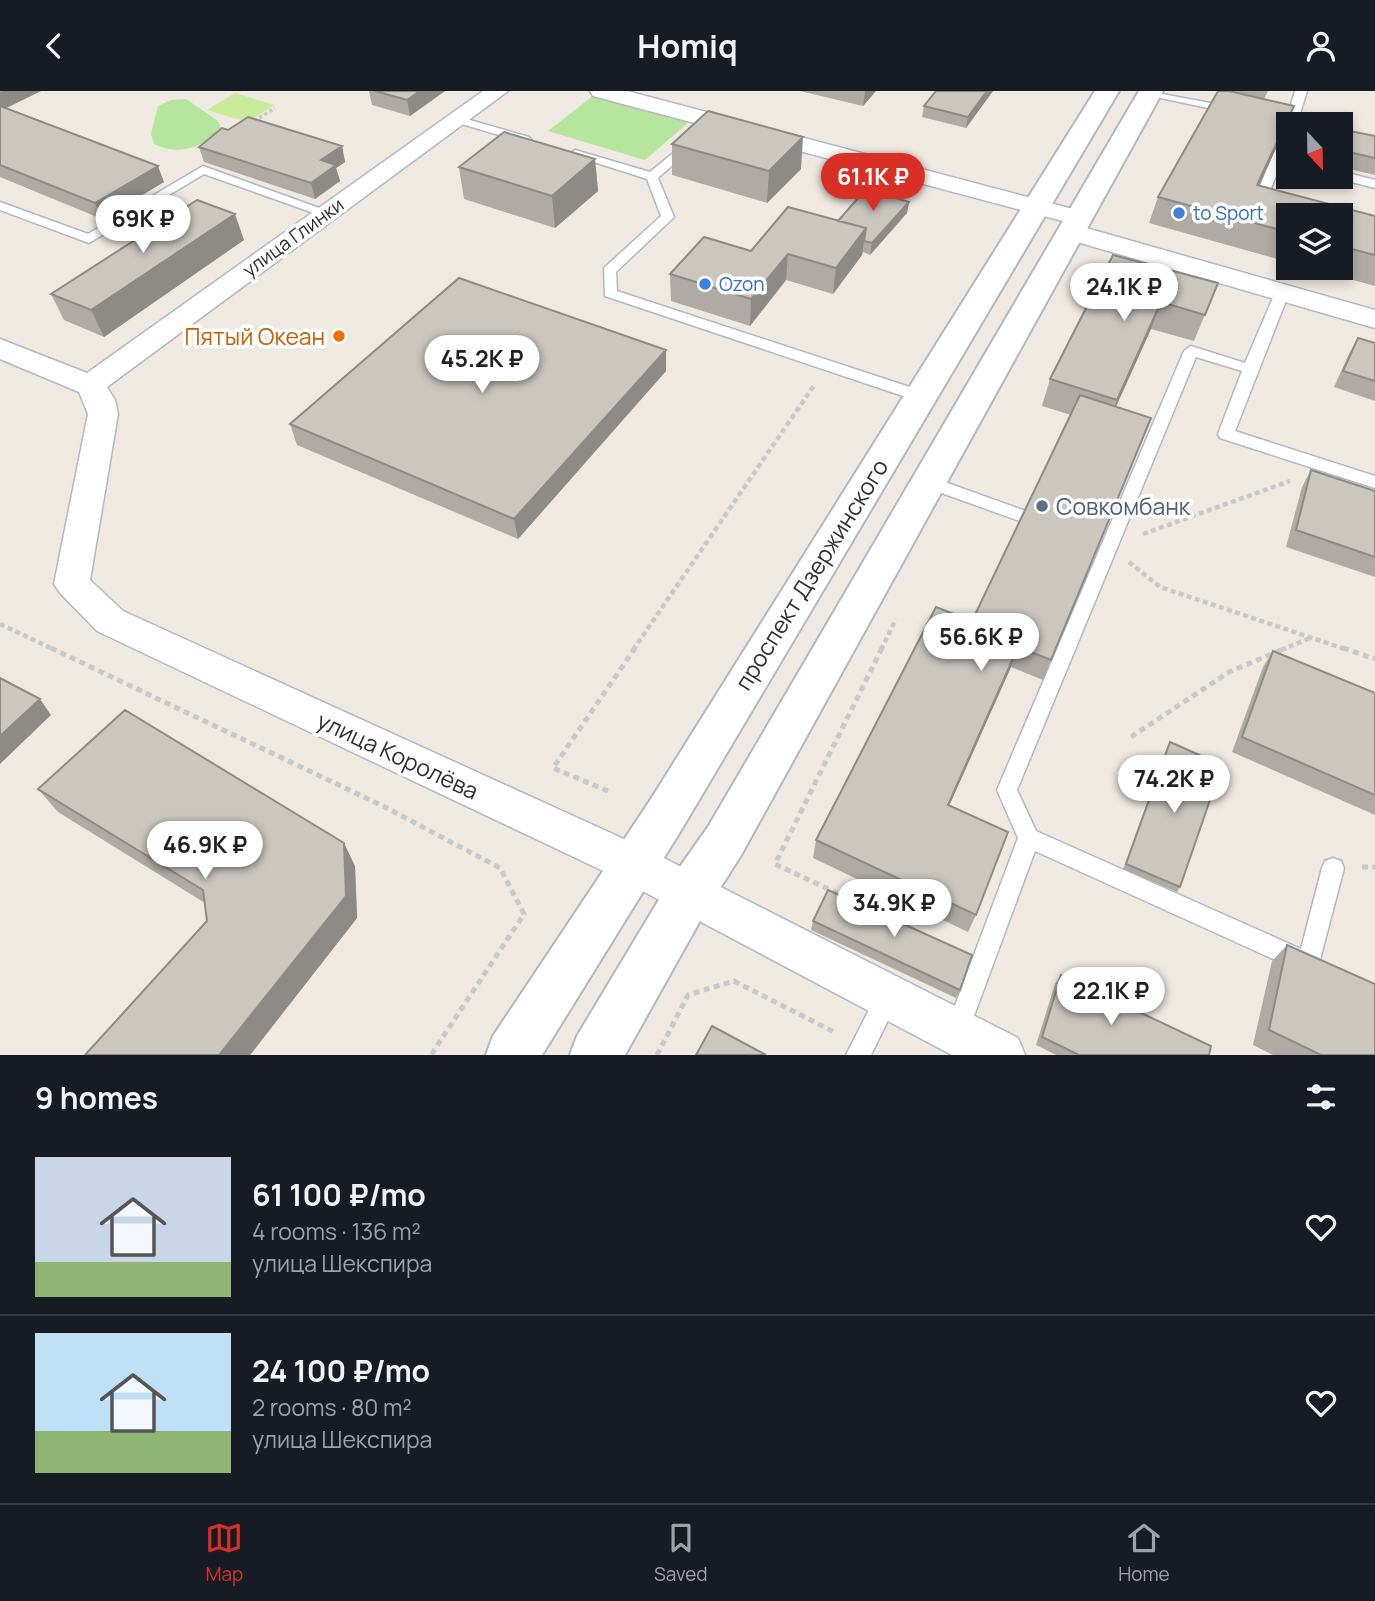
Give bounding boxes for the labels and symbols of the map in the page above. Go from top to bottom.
north arrow [1276,112,1353,189]
pin: 61.1K ₽ [808,153,938,213]
street label: улица Глинки [237,191,349,283]
pin: 69K ₽ [94,195,192,255]
place label: to Sport [1193,200,1264,226]
marker: to Sport [1171,205,1187,221]
pin: 24.1K ₽ [1059,264,1189,323]
place label: Ozon [719,271,765,297]
marker: Ozon [697,276,713,292]
place label: Пятый Океан [184,320,325,352]
marker: Пятый Океан [331,328,347,344]
pin: 45.2K ₽ [417,335,547,395]
street label: проспект Дзержинского [727,452,895,696]
place label: Совкомбанк [1056,490,1191,522]
marker: Совкомбанк [1034,498,1050,514]
pin: 56.6K ₽ [916,613,1046,673]
street label: улица Королёва [312,704,484,806]
pin: 74.2K ₽ [1109,755,1239,815]
pin: 46.9K ₽ [140,821,270,881]
pin: 34.9K ₽ [829,879,959,939]
pin: 22.1K ₽ [1046,967,1176,1027]

